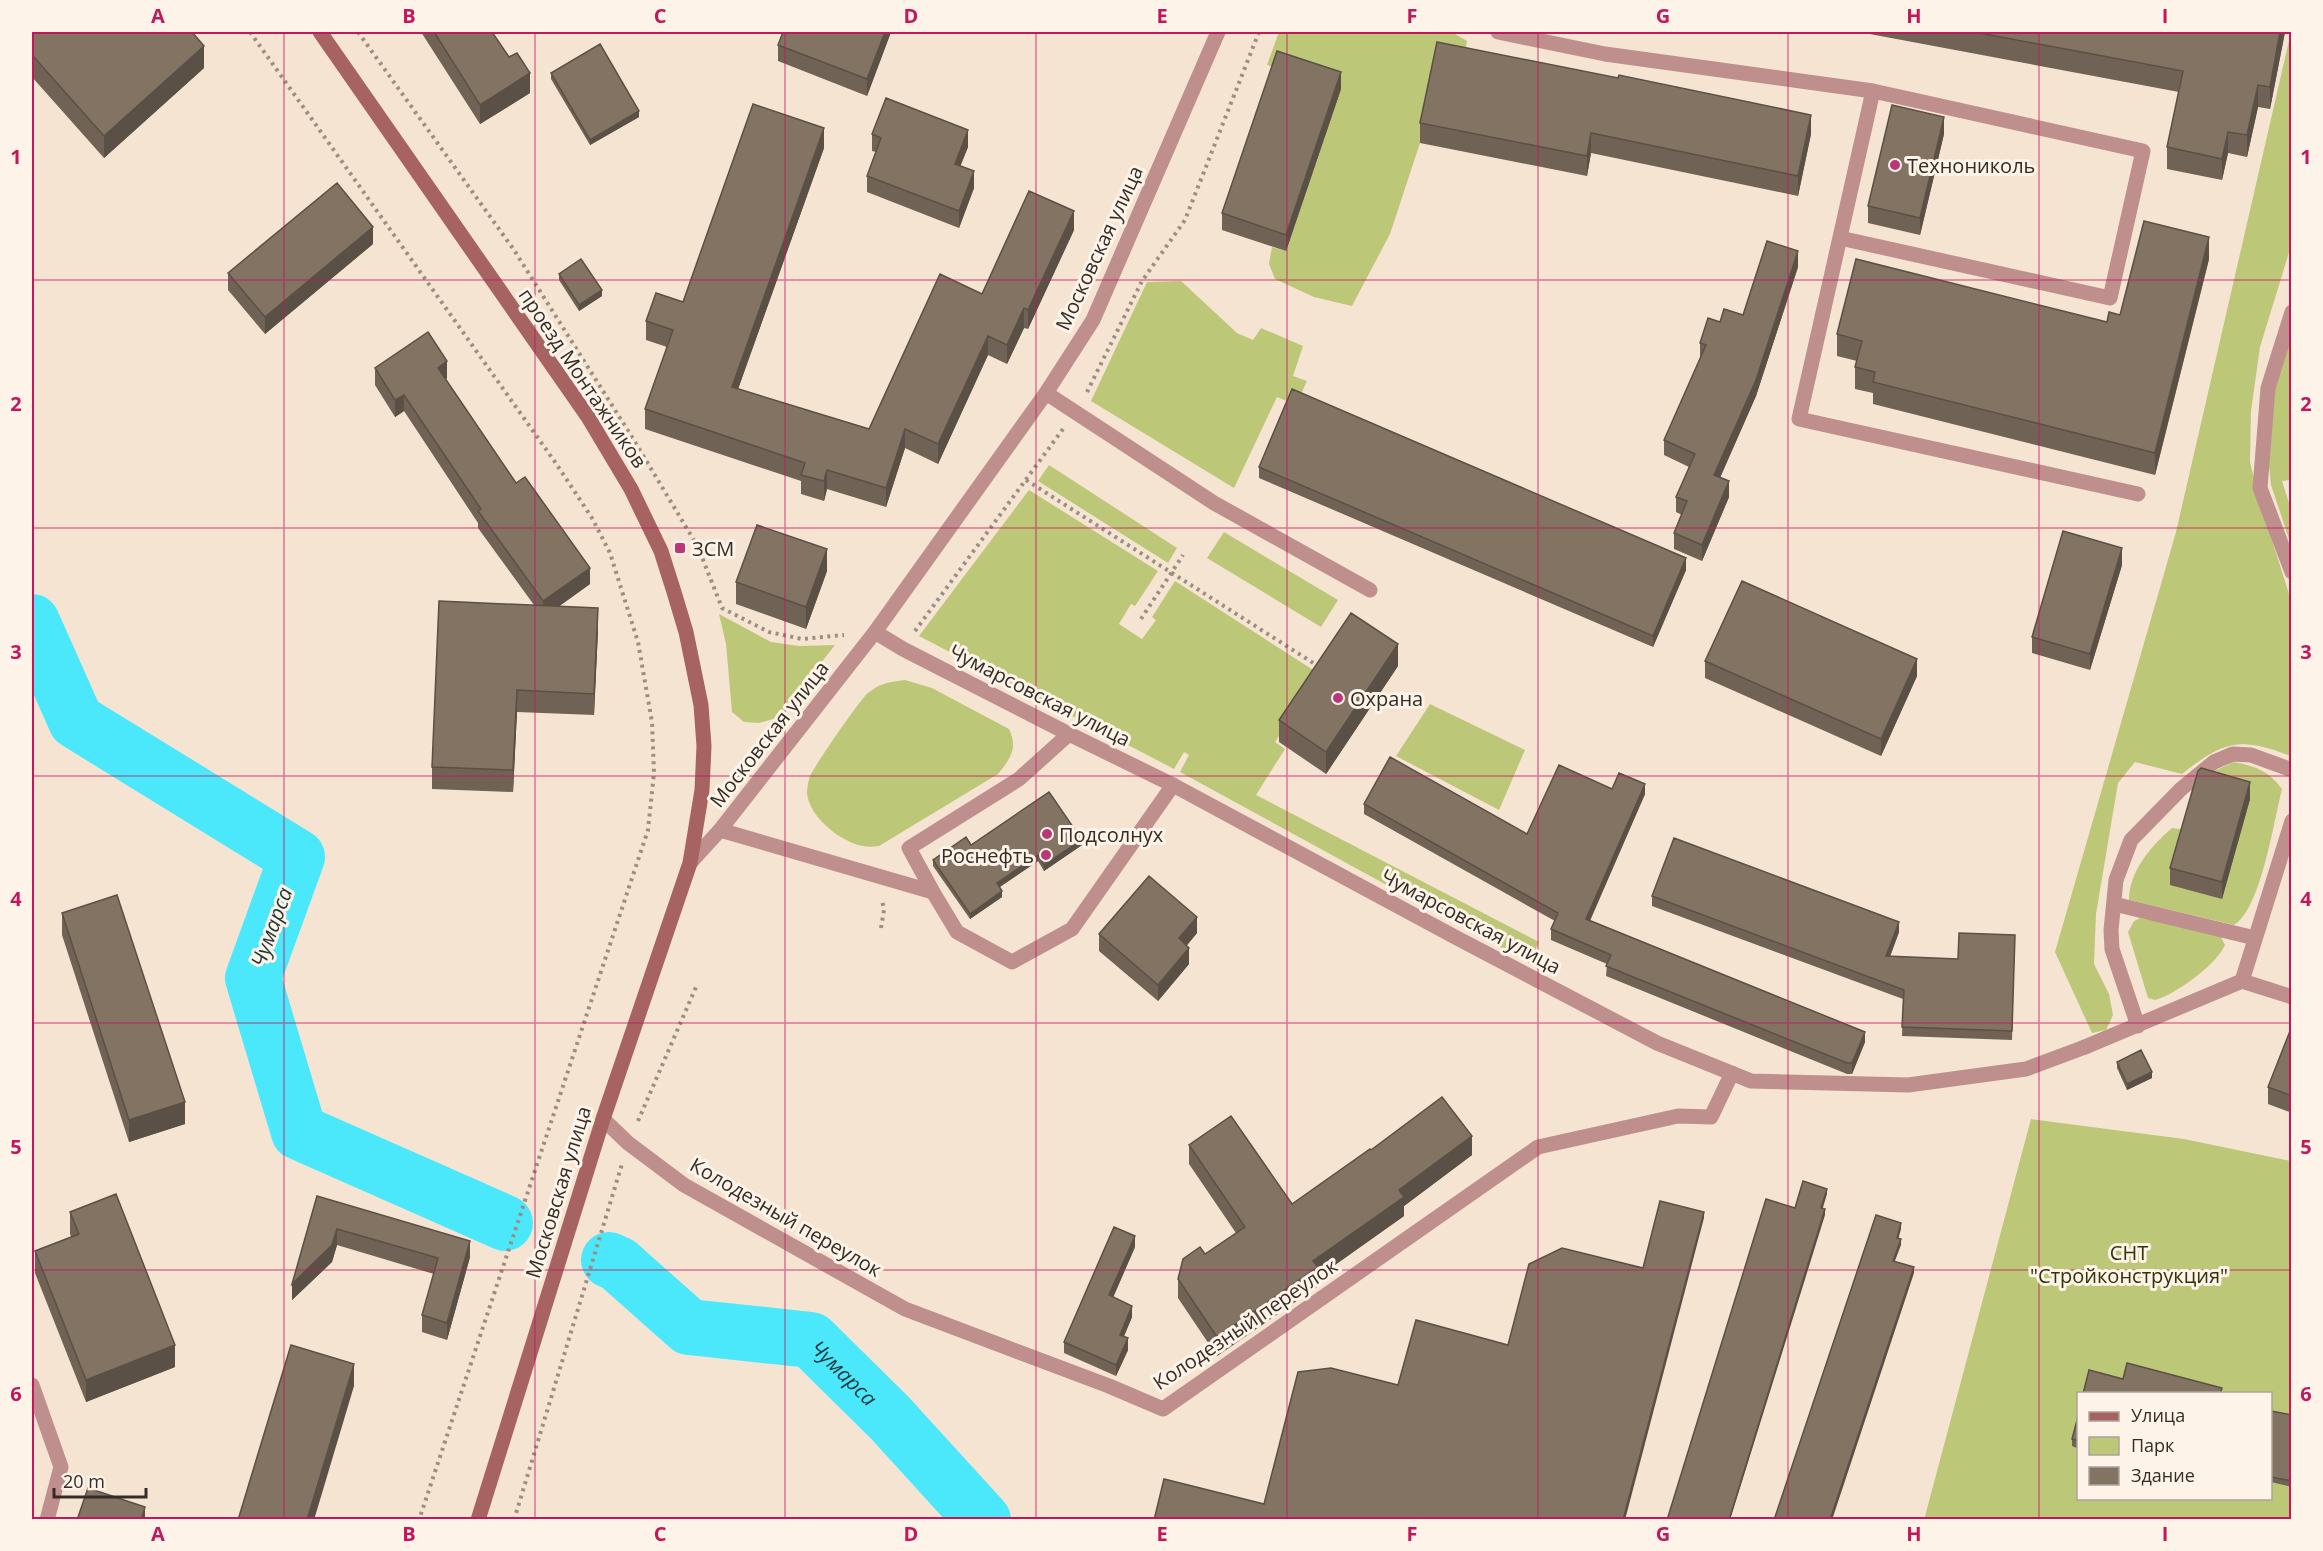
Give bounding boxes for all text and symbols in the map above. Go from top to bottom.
text: A [151,2,165,29]
text: B [402,2,416,29]
text: C [654,2,667,29]
text: D [904,2,918,29]
text: E [1156,2,1168,29]
text: F [1407,2,1417,29]
text: G [1656,2,1670,29]
text: H [1906,2,1922,29]
text: I [2162,2,2168,29]
text: 1 [10,143,22,170]
text: 1 [2300,143,2312,170]
place label: Технониколь [1907,152,2035,179]
marker: Технониколь [1888,158,1902,172]
street label: Московская улица [1049,161,1149,335]
street label: проезд Монтажников [513,283,653,473]
text: 2 [10,390,22,417]
text: 2 [2300,390,2312,417]
place label: ЗСМ [692,535,734,562]
marker: ЗСМ [673,541,687,555]
text: 3 [10,638,22,665]
street label: Чумарсовская улица [945,638,1135,752]
text: 3 [2300,638,2312,665]
street label: Московская улица [703,655,835,813]
place label: Охрана [1350,685,1423,712]
marker: Охрана [1331,691,1345,705]
place label: Подсолнух [1059,821,1164,848]
marker: Подсолнух [1040,827,1054,841]
place label: Роснефть [941,842,1034,869]
marker: Роснефть [1039,848,1053,862]
street label: Чумарсовская улица [1376,862,1566,980]
water label: Чумарса [244,883,298,971]
text: 4 [10,885,22,912]
text: 4 [2300,885,2312,912]
street label: Московская улица [519,1103,597,1281]
text: 5 [10,1133,22,1160]
text: 5 [2300,1133,2312,1160]
street label: Колодезный переулок [685,1151,887,1283]
park label: СНТ "Стройконструкция" [2030,1239,2228,1289]
street label: Колодезный переулок [1148,1252,1343,1396]
water label: Чумарса [805,1334,884,1412]
text: 6 [10,1380,22,1407]
text: 6 [2300,1380,2312,1407]
legend [2077,1392,2272,1500]
text: Улица [2131,1403,2185,1427]
text: Парк [2131,1433,2175,1457]
scale bar [54,1461,146,1499]
text: Здание [2131,1463,2195,1487]
text: 20 m [63,1469,105,1493]
text: A [151,1520,165,1547]
text: B [402,1520,416,1547]
text: C [654,1520,667,1547]
text: D [904,1520,918,1547]
text: E [1156,1520,1168,1547]
text: F [1407,1520,1417,1547]
text: G [1656,1520,1670,1547]
text: H [1906,1520,1922,1547]
text: I [2162,1520,2168,1547]

